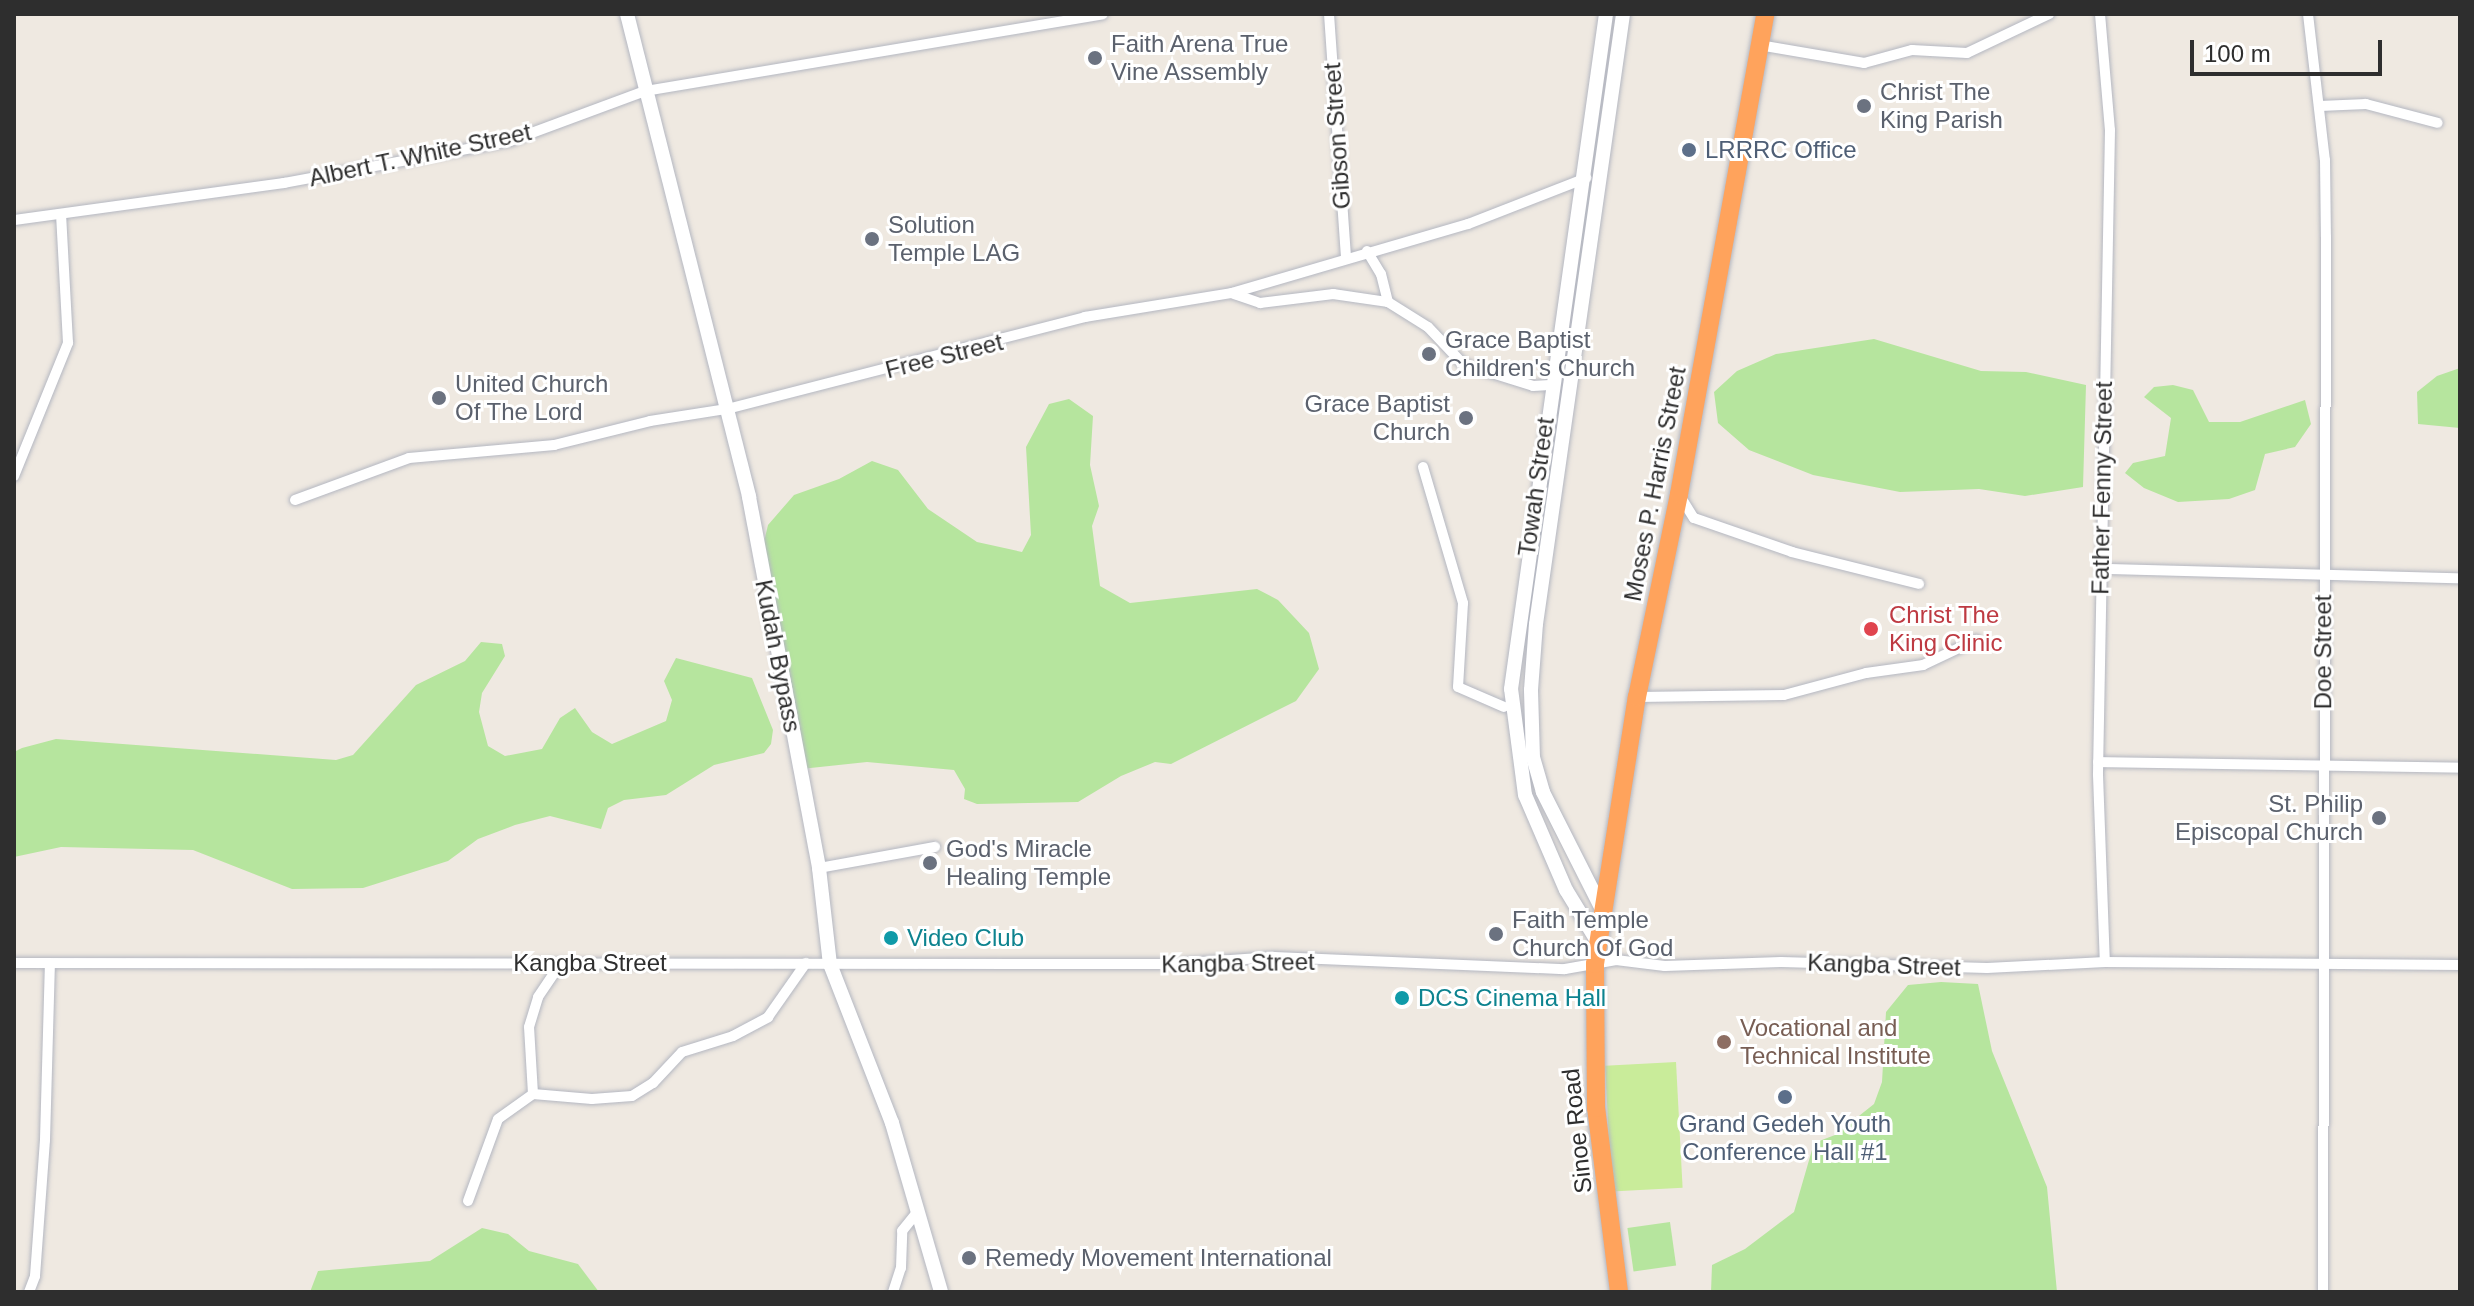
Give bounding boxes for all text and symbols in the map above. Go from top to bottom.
scale bar [2194,24,2386,74]
place label: Faith Arena True Vine Assembly [1111,30,1290,86]
text: 100 m [2204,40,2271,67]
marker: Faith Arena True Vine Assembly [1086,49,1104,67]
street label: Gibson Street [1318,62,1356,210]
place label: Christ The King Parish [1880,78,2003,134]
marker: Christ The King Parish [1855,97,1873,115]
street label: Albert T. White Street [306,117,534,193]
place label: LRRRC Office [1705,136,1857,164]
marker: LRRRC Office [1680,141,1698,159]
place label: Solution Temple LAG [888,211,1020,267]
marker: Solution Temple LAG [863,230,881,248]
place label: Grace Baptist Children's Church [1445,326,1635,382]
street label: Free Street [882,328,1006,384]
marker: Grace Baptist Children's Church [1420,345,1438,363]
street label: Moses P. Harris Street [1618,364,1692,604]
place label: United Church Of The Lord [455,370,608,426]
street label: Father Fenny Street [2086,381,2118,595]
marker: United Church Of The Lord [430,389,448,407]
place label: Grace Baptist Church [1305,390,1450,446]
marker: Grace Baptist Church [1457,409,1475,427]
street label: Towah Street [1512,416,1560,558]
street label: Kudah Bypass [749,577,807,735]
street label: Doe Street [2309,595,2337,709]
place label: Christ The King Clinic [1889,601,2002,657]
marker: Christ The King Clinic [1860,618,1882,640]
place label: St. Philip Episcopal Church [2175,790,2363,846]
marker: St. Philip Episcopal Church [2370,809,2388,827]
place label: God's Miracle Healing Temple [946,835,1111,891]
marker: God's Miracle Healing Temple [921,854,939,872]
place label: Faith Temple Church Of God [1512,906,1673,962]
place label: Video Club [907,924,1024,952]
marker: Faith Temple Church Of God [1487,925,1505,943]
marker: Video Club [882,929,900,947]
street label: Kangba Street [1161,947,1315,979]
street label: Kangba Street [1807,948,1961,982]
street label: Kangba Street [513,949,667,977]
place label: DCS Cinema Hall [1418,984,1606,1012]
marker: DCS Cinema Hall [1393,989,1411,1007]
place label: Vocational and Technical Institute [1740,1014,1931,1070]
marker: Vocational and Technical Institute [1715,1033,1733,1051]
street label: Sinoe Road [1556,1067,1598,1195]
marker: Grand Gedeh Youth Conference Hall #1 [1776,1088,1794,1106]
place label: Grand Gedeh Youth Conference Hall #1 [1679,1110,1891,1166]
place label: Remedy Movement International [985,1244,1332,1272]
marker: Remedy Movement International [960,1249,978,1267]

